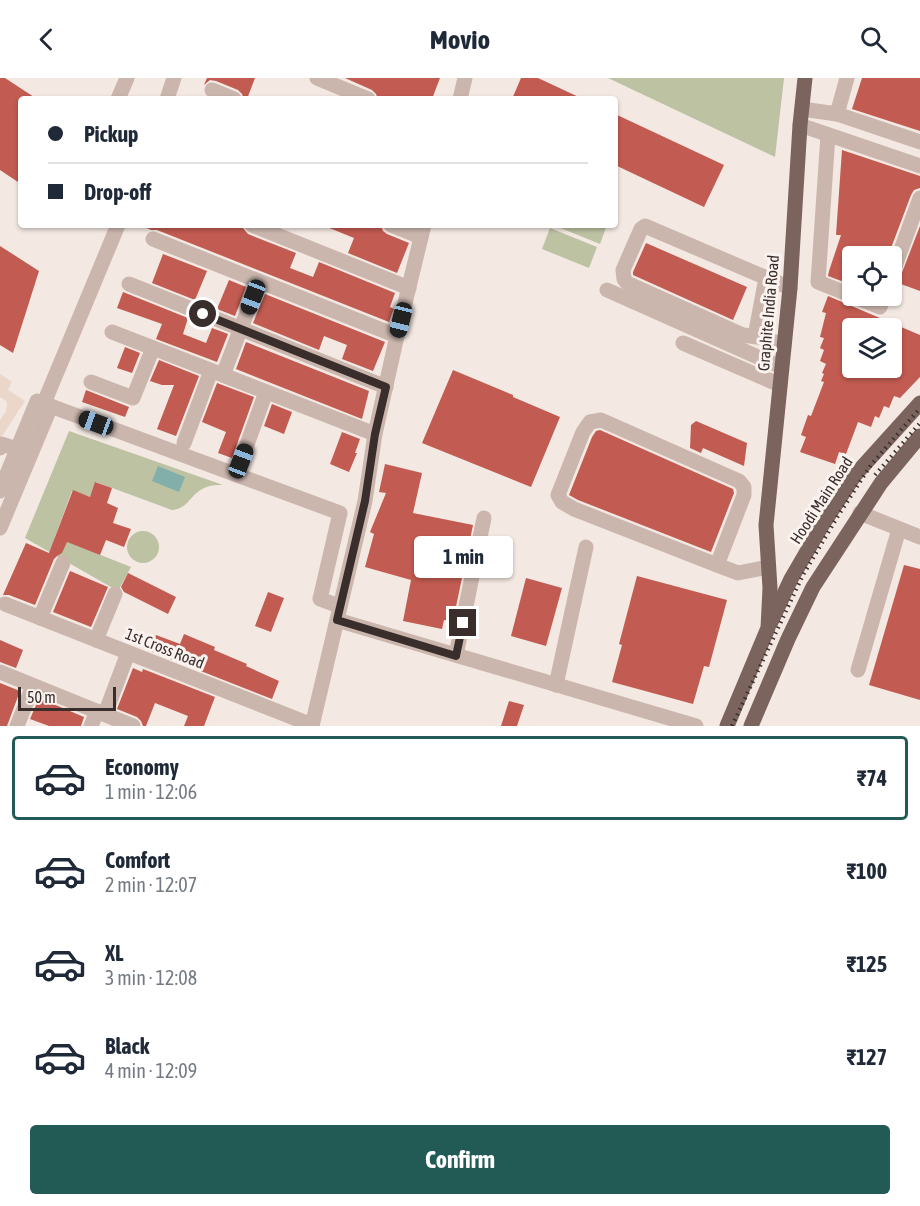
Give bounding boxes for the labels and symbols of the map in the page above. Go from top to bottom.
street label: Graphite India Road [754,254,783,372]
car [238,277,268,317]
route start [189,300,216,327]
car [388,300,414,340]
car [76,408,116,438]
car [226,441,256,481]
street label: Hoodi Main Road [786,453,856,547]
callout: 1 min [414,536,512,578]
route end [449,609,476,636]
street label: 1st Cross Road [123,624,207,672]
scale bar [18,684,116,712]

